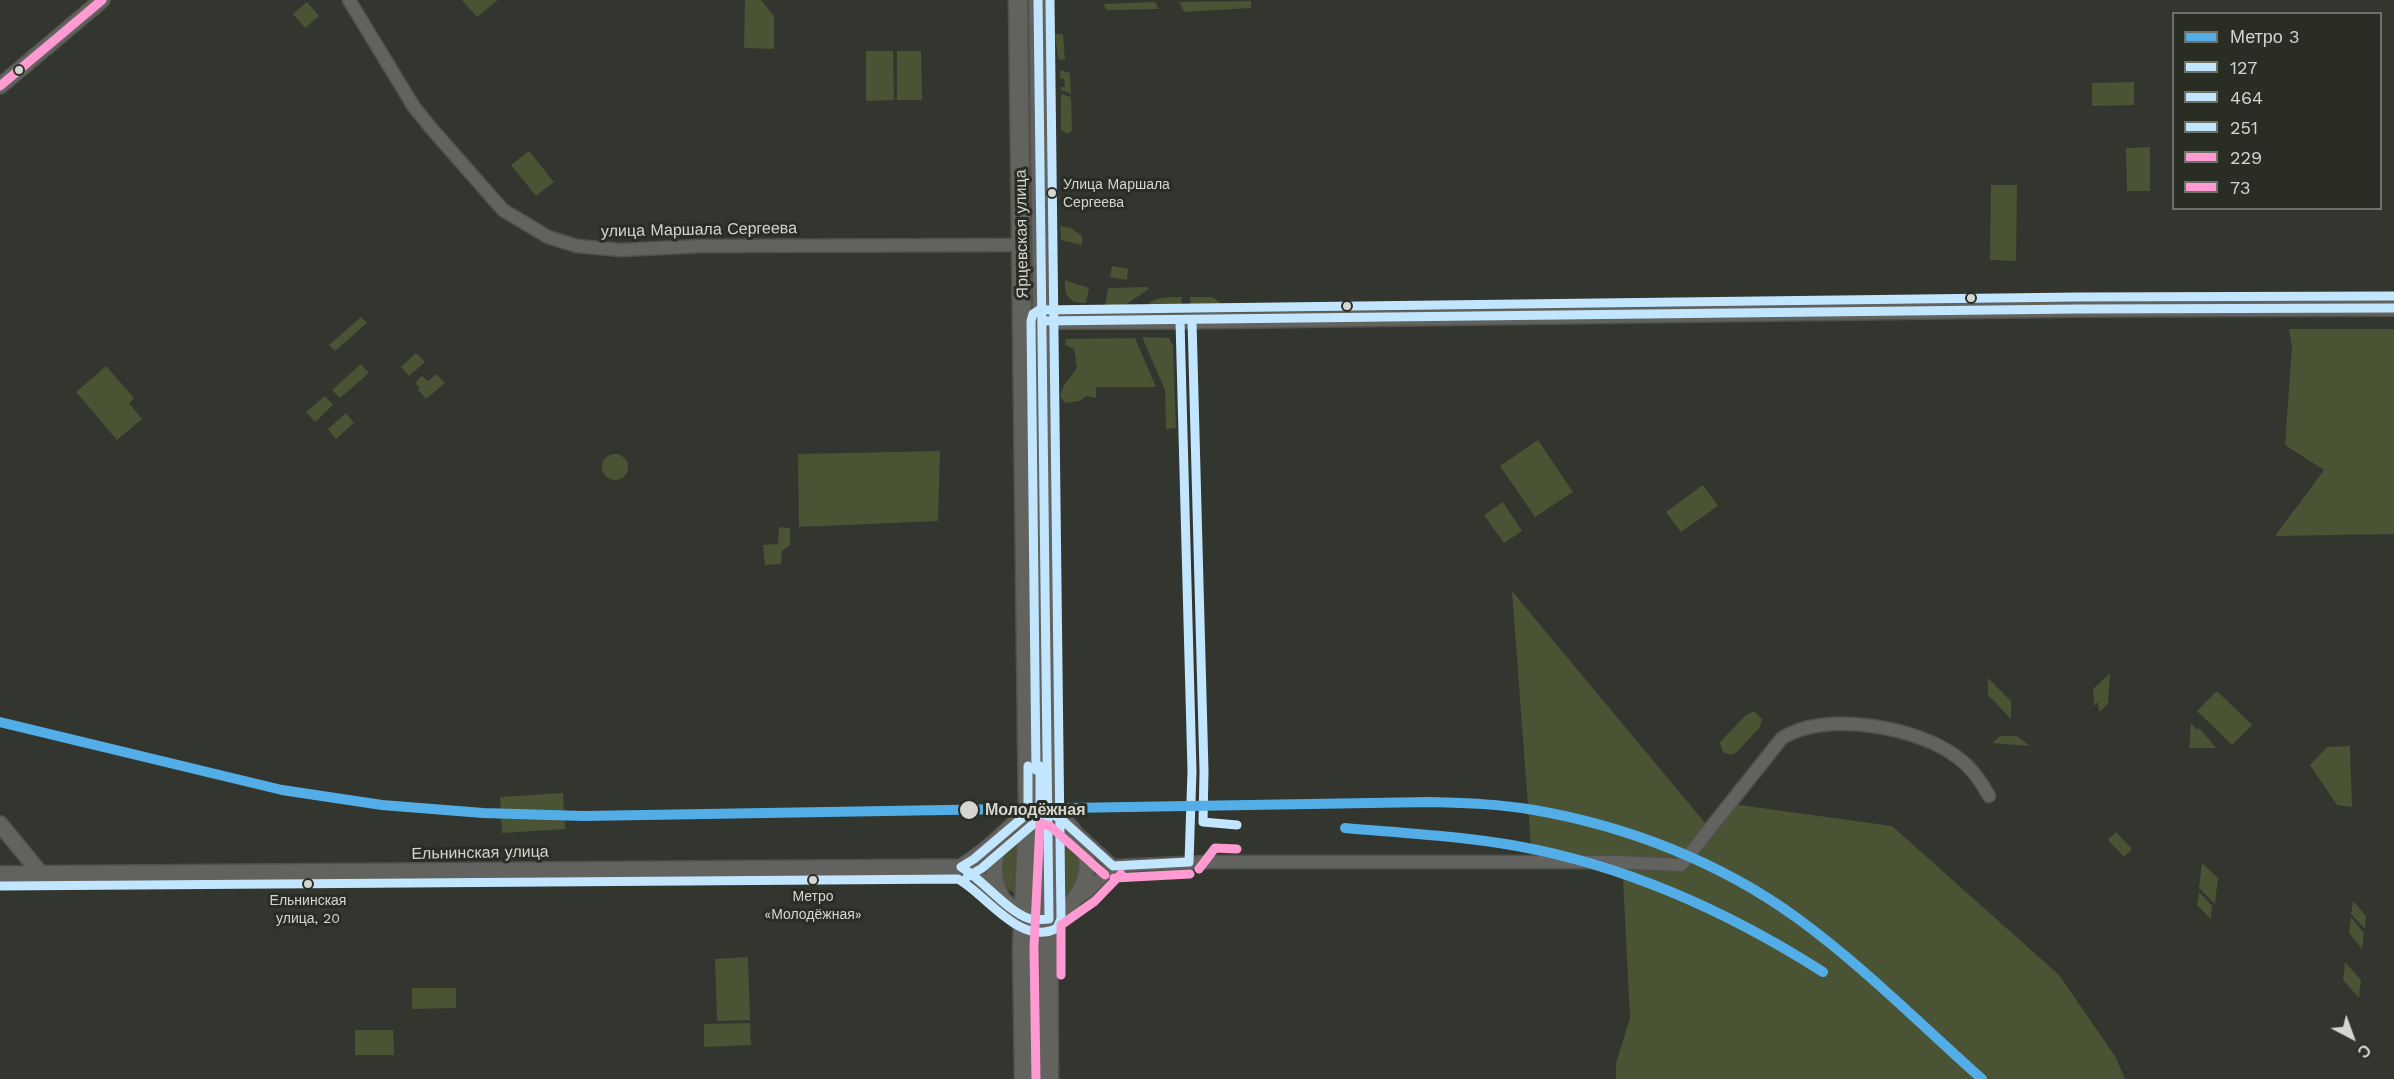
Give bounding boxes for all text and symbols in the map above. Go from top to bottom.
legend [2172,12,2382,210]
text: Метро 3 [2230,26,2300,47]
text: 127 [2230,57,2257,78]
unlabelled marker [13,64,25,76]
text: 464 [2230,87,2263,108]
text: 251 [2230,117,2258,138]
text: 229 [2230,147,2262,168]
street label: Ярцевская улица [1011,169,1033,299]
place label: Улица Маршала Сергеева [1063,177,1170,210]
text: 73 [2230,177,2251,198]
marker: Улица Маршала Сергеева [1046,187,1058,199]
street label: улица Маршала Сергеева [601,219,797,241]
unlabelled marker [1965,292,1977,304]
unlabelled marker [1341,300,1353,312]
marker: Молодёжная [958,799,980,821]
place label: Молодёжная [985,800,1086,820]
street label: Ельнинская улица [411,842,549,864]
marker: Метро «Молодёжная» [807,874,819,886]
marker: Ельнинская улица, 20 [302,878,314,890]
place label: Метро «Молодёжная» [764,889,862,922]
place label: Ельнинская улица, 20 [270,893,346,926]
north arrow [2322,1007,2382,1067]
text: С [2354,1040,2375,1062]

